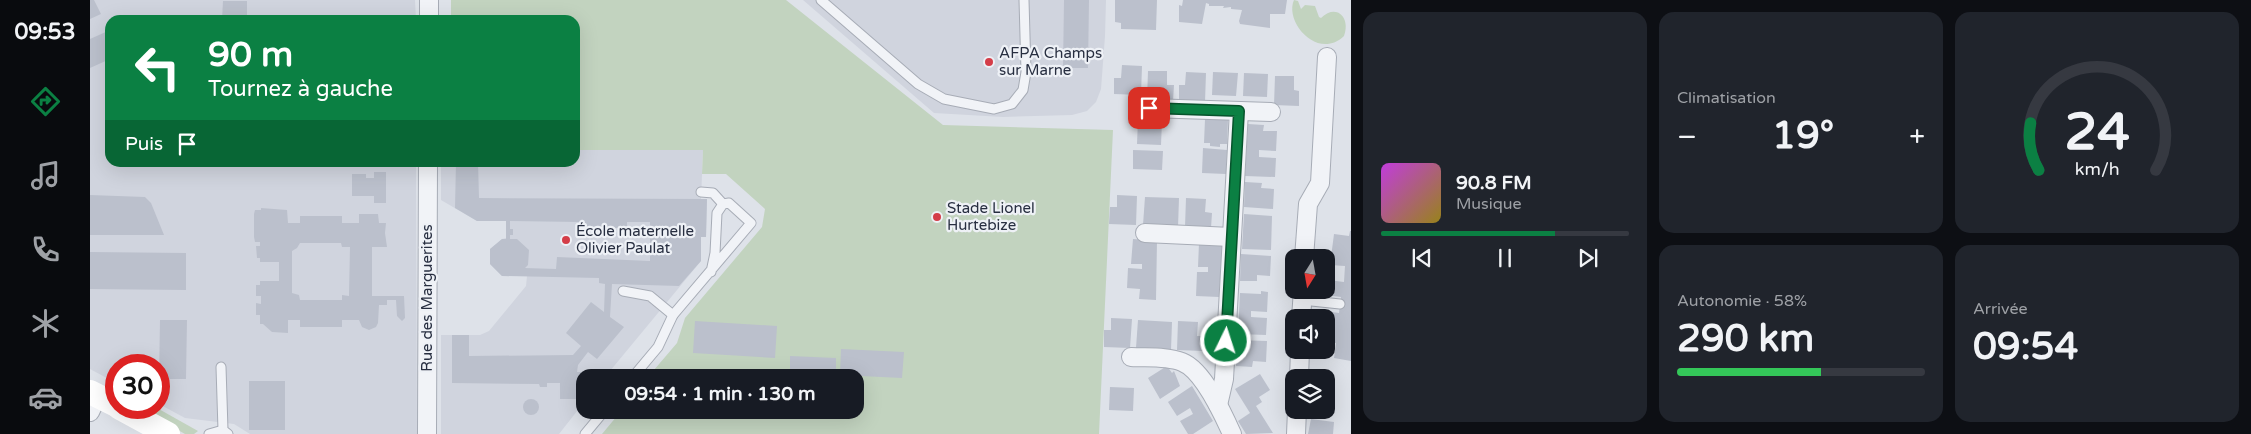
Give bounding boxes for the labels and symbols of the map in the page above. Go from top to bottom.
place label: AFPA Champs sur Marne [999,44,1102,79]
marker: AFPA Champs sur Marne [983,56,995,68]
pin [1128,87,1170,129]
place label: Stade Lionel Hurtebize [947,199,1035,234]
marker: Stade Lionel Hurtebize [931,211,943,223]
place label: École maternelle Olivier Paulat [576,222,694,257]
street label: Rue des Marguerites [418,224,436,372]
marker: École maternelle Olivier Paulat [560,234,572,246]
north arrow [1285,249,1335,299]
position arrow [1199,314,1251,366]
speed limit sign: 30 [105,354,170,419]

